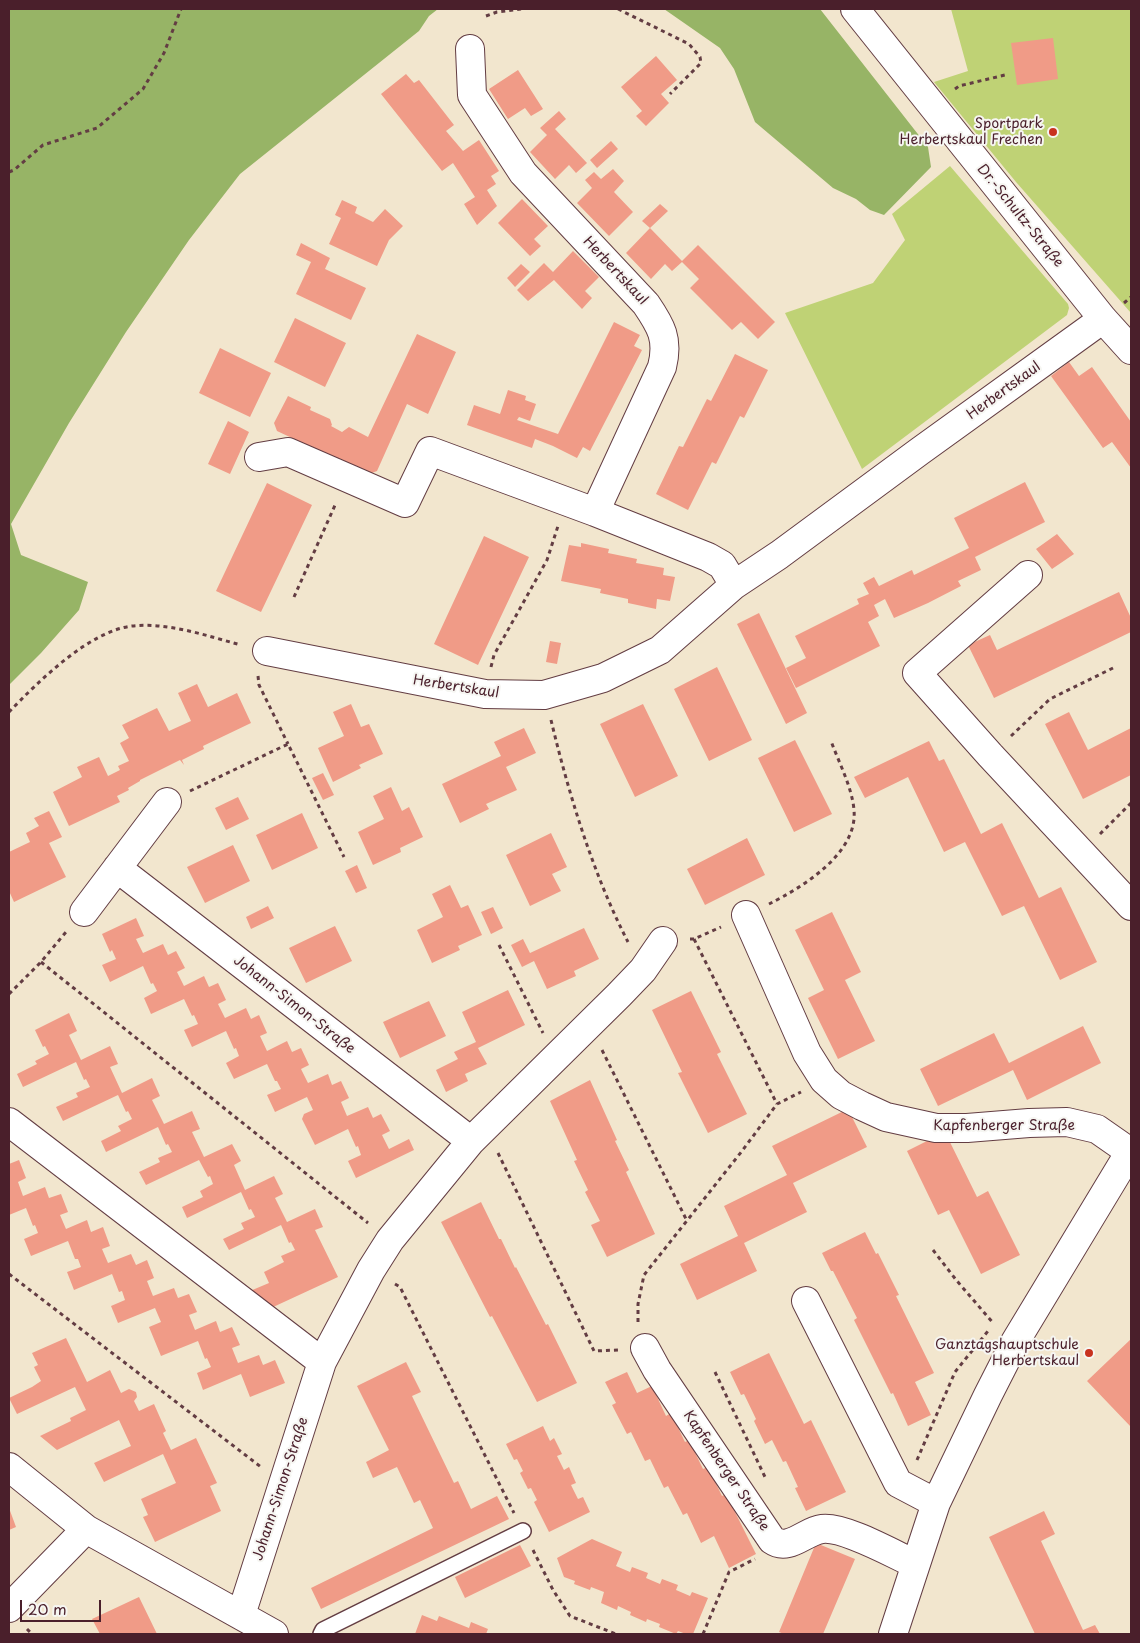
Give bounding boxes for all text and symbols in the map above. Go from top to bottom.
place label: Sportpark Herbertskaul Frechen [900,116,1043,148]
marker: Sportpark Herbertskaul Frechen [1047,126,1059,138]
street label: Dr.-Schultz-Straße [973,161,1067,271]
street label: Herbertskaul [579,233,651,309]
street label: Herbertskaul [964,359,1044,423]
street label: Herbertskaul [412,672,500,702]
street label: Johann-Simon-Straße [230,952,358,1058]
street label: Kapfenberger Straße [933,1118,1075,1134]
place label: Ganztagshauptschule Herbertskaul [935,1337,1079,1370]
marker: Ganztagshauptschule Herbertskaul [1083,1347,1095,1359]
street label: Kapfenberger Straße [679,1408,773,1534]
street label: Johann-Simon-Straße [250,1415,312,1563]
scale bar [22,1590,104,1622]
text: 20 m [28,1597,67,1620]

